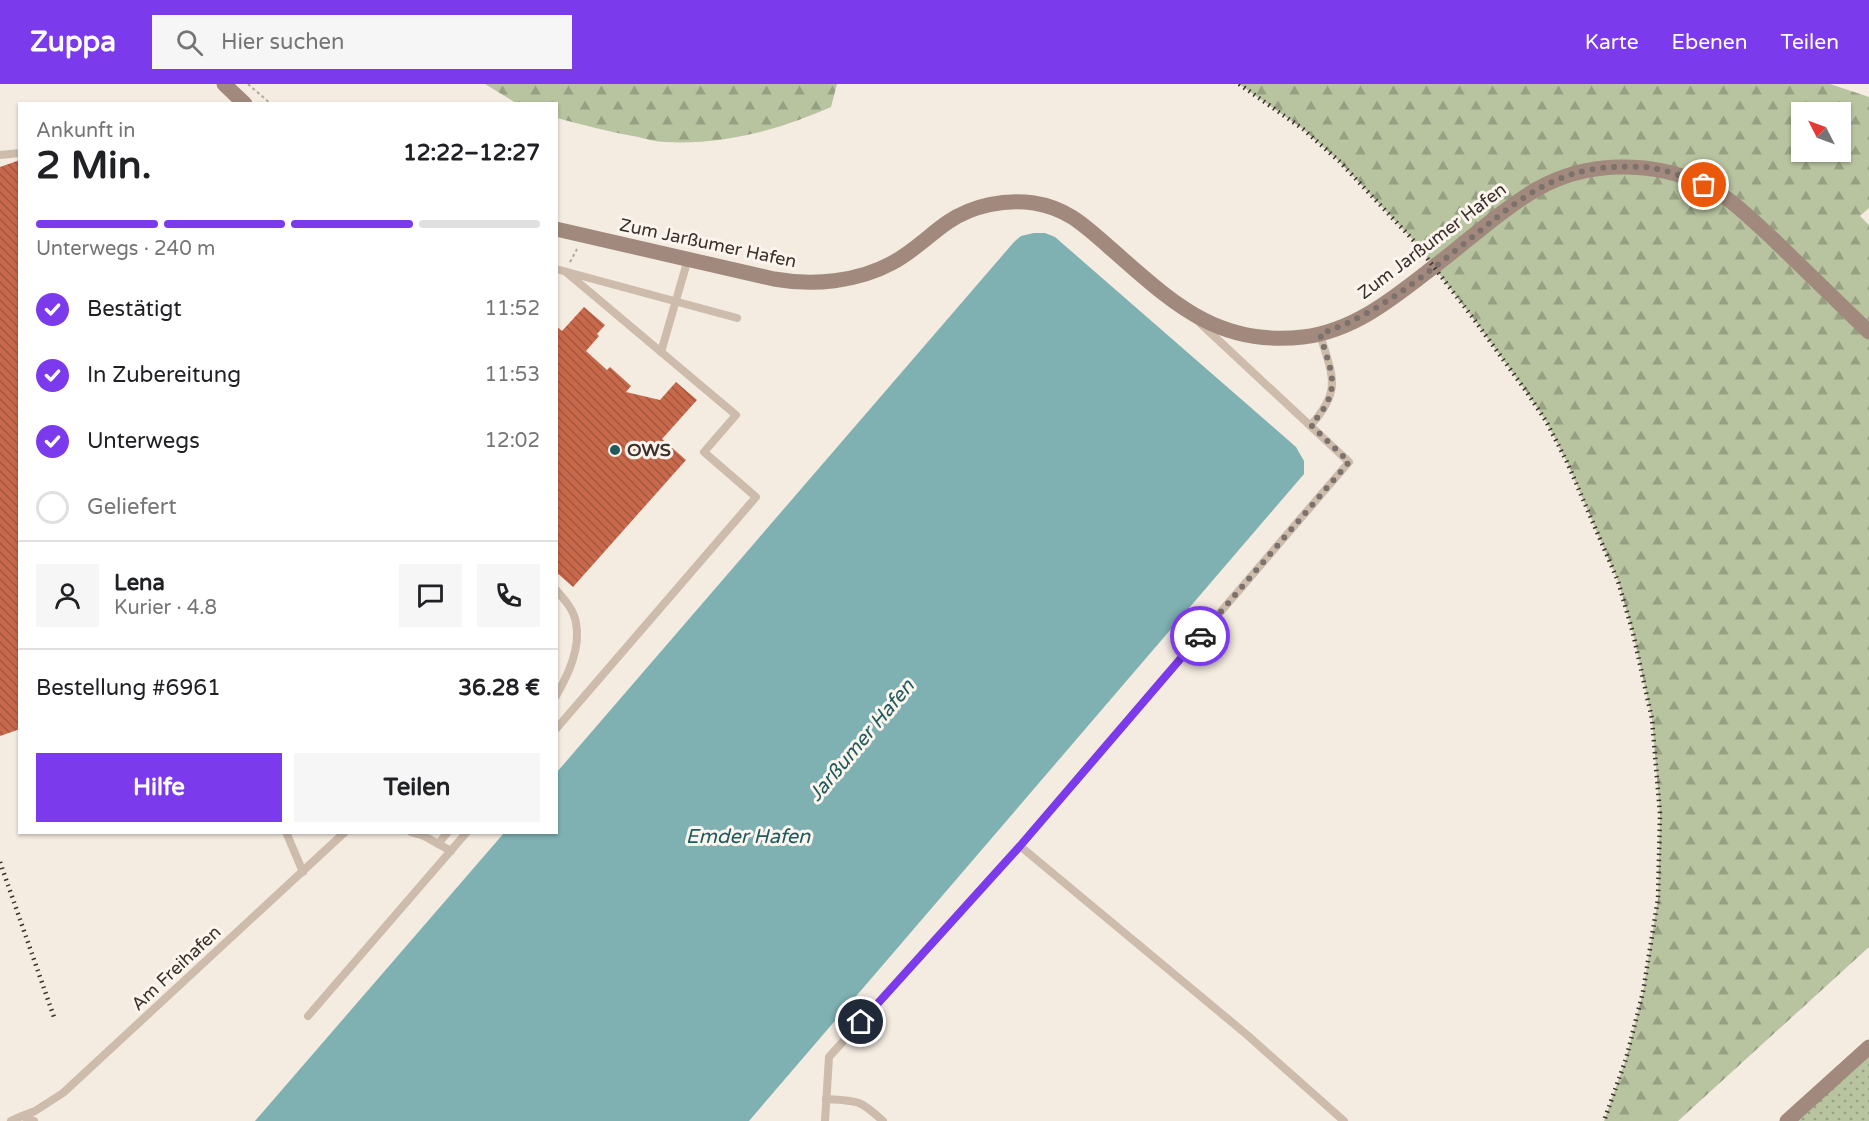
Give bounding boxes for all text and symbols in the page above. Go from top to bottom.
search box [152,15,572,69]
text: Zuppa [30,25,116,59]
icon: search [173,26,206,59]
text: Hier suchen [221,29,344,55]
text: Karte [1585,30,1639,55]
text: Ebenen [1672,30,1748,55]
text: Teilen [1781,30,1839,55]
north arrow [1791,102,1851,162]
map controls [1791,102,1851,162]
text: Ankunft in [36,119,135,143]
text: 12:22–12:27 [403,140,540,166]
text: 2 Min. [36,142,152,189]
pin [1678,159,1729,210]
icon: bag [1687,168,1720,201]
street label: Zum Jarßumer Hafen [1353,178,1511,304]
street label: Zum Jarßumer Hafen [618,214,798,272]
text: Unterwegs · 240 m [36,237,215,261]
icon: check [36,293,69,326]
text: Bestätigt [87,296,182,322]
text: 11:52 [485,297,540,321]
icon: check [36,359,69,392]
text: In Zubereitung [87,362,241,388]
text: 11:53 [485,363,540,387]
icon: check [36,425,69,458]
text: Unterwegs [87,428,200,454]
text: 12:02 [485,429,540,453]
place label: OWS [627,439,671,461]
marker: OWS [608,443,622,457]
text: Geliefert [87,494,177,520]
button: person [36,564,99,627]
button: chat [399,564,462,627]
button: phone [477,564,540,627]
text: Lena [114,570,165,596]
text: Kurier · 4.8 [114,596,217,620]
courier [1170,606,1230,666]
icon: car [1184,620,1217,653]
water label: Jarßumer Hafen [804,674,920,806]
text: Bestellung #6961 [36,675,221,701]
text: 36.28 € [458,675,540,701]
button: Hilfe [36,753,282,822]
button: Teilen [294,753,540,822]
water label: Emder Hafen [686,825,811,849]
street label: Am Freihafen [127,921,225,1015]
pin [835,996,886,1047]
icon: home [844,1005,877,1038]

